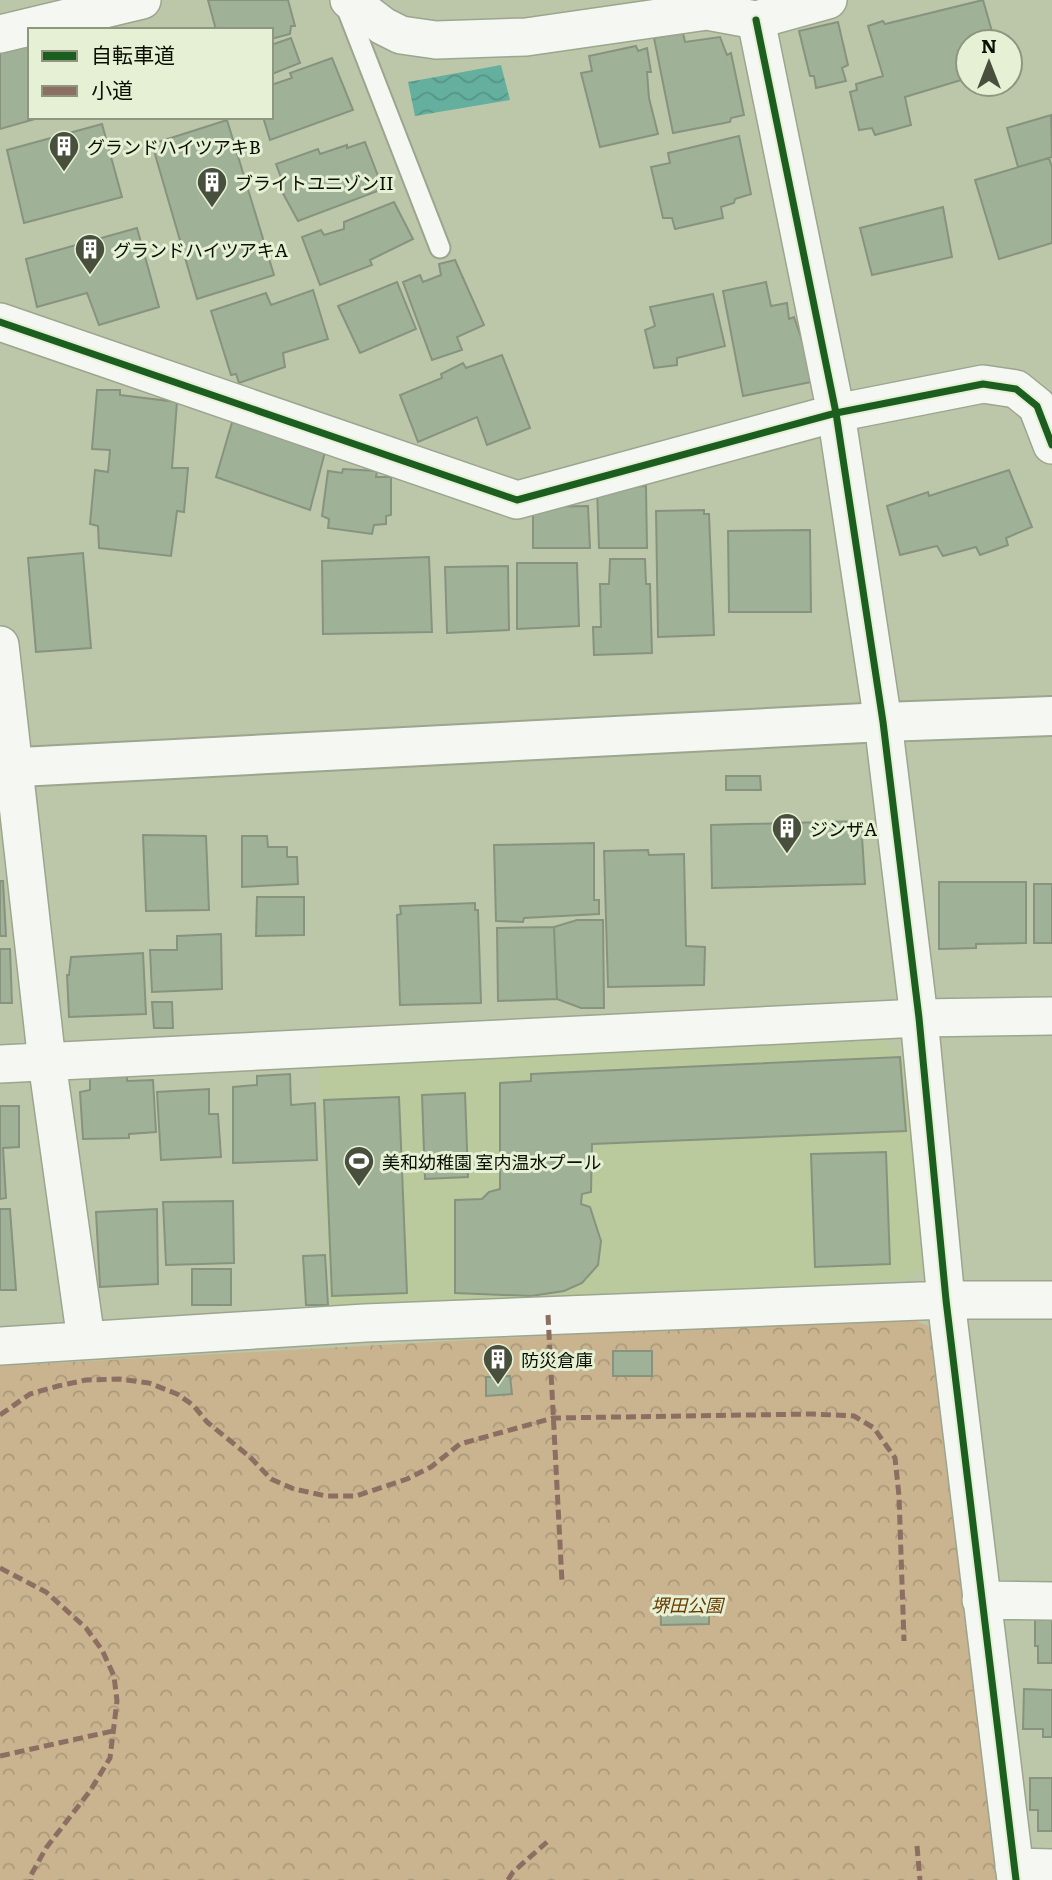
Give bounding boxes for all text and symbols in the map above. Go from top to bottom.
legend [28,28,273,119]
north arrow [954,28,1024,98]
text: N [981,31,997,59]
text: 自転車道 [91,38,175,69]
text: 小道 [91,73,133,104]
building icon: グランドハイツアキB [47,129,81,173]
place label: グランドハイツアキB [87,133,261,160]
building icon: ブライトユニゾンII [195,165,229,209]
place label: ブライトユニゾンII [235,169,394,196]
building icon: グランドハイツアキA [73,232,107,276]
place label: グランドハイツアキA [113,236,288,263]
building icon: ジンザA [770,811,804,855]
place label: ジンザA [810,815,877,842]
sports icon: 美和幼稚園 室内温水プール [342,1144,376,1188]
place label: 美和幼稚園 室内温水プール [382,1148,602,1175]
building icon: 防災倉庫 [481,1342,515,1386]
place label: 防災倉庫 [521,1346,593,1373]
park label: 堺田公園 [651,1591,726,1618]

